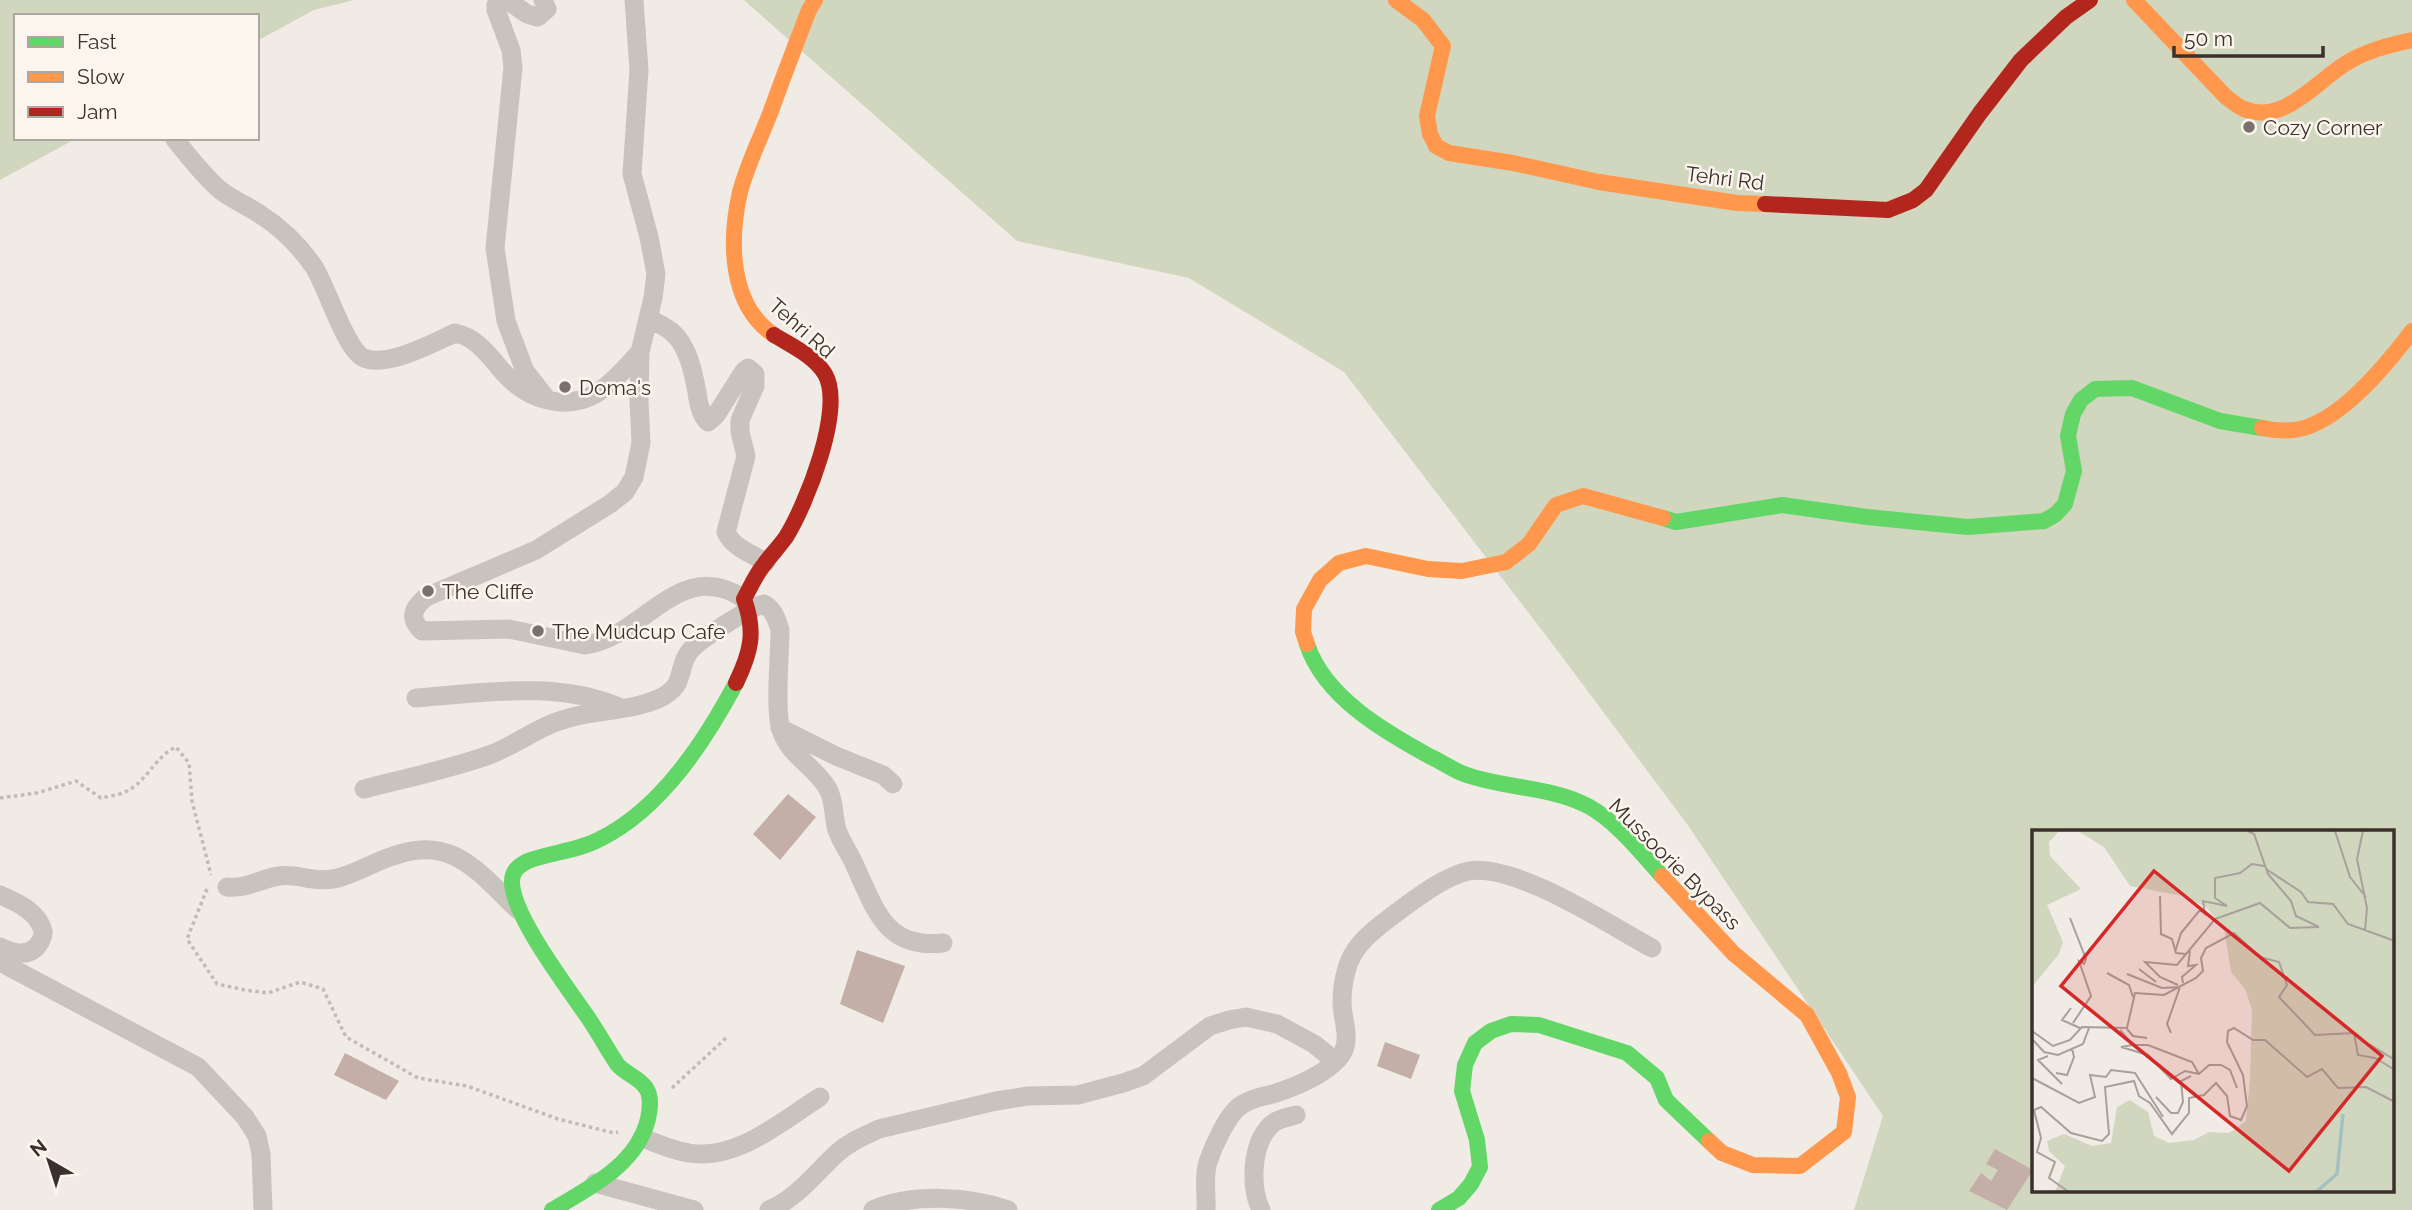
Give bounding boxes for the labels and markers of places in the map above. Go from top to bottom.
place label: Cozy Corner [2263,115,2383,140]
marker: Cozy Corner [2241,119,2257,135]
place label: Doma's [579,375,651,400]
marker: Doma's [557,379,573,395]
place label: The Cliffe [442,579,534,604]
marker: The Cliffe [420,583,436,599]
place label: The Mudcup Cafe [552,619,726,644]
marker: The Mudcup Cafe [530,623,546,639]

